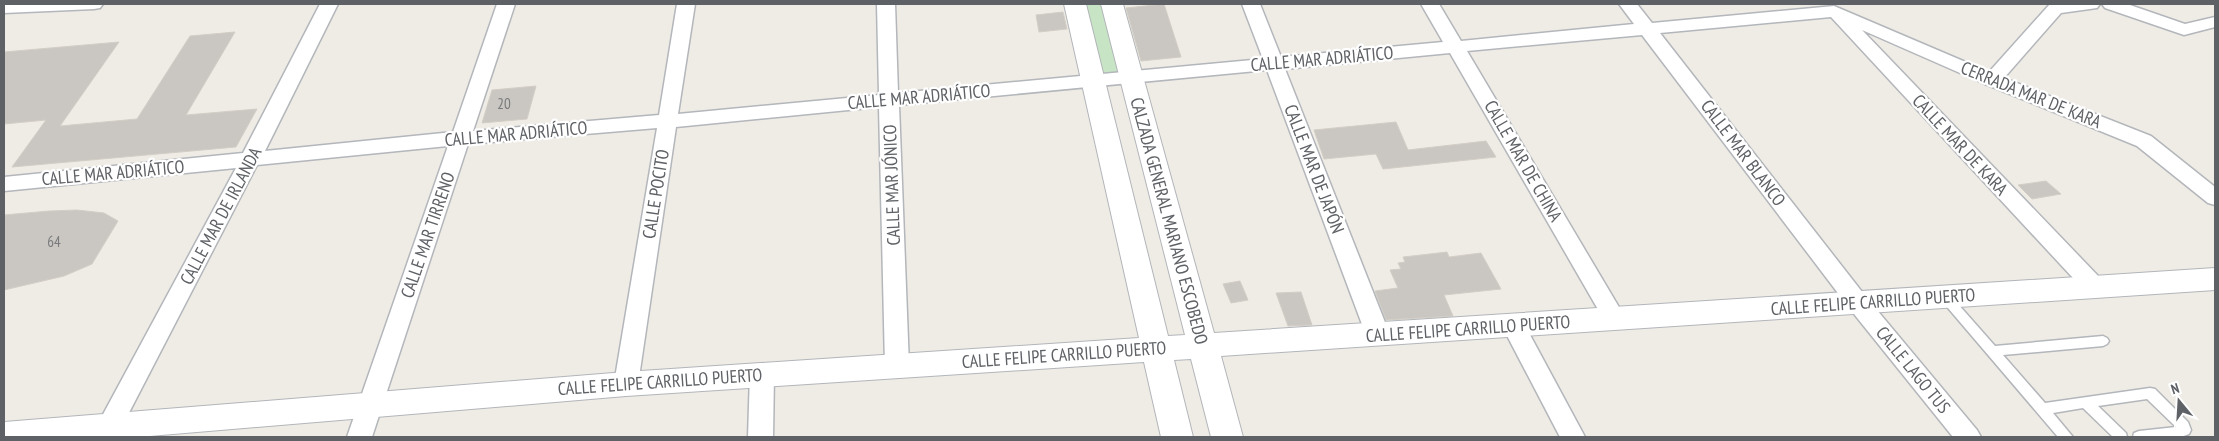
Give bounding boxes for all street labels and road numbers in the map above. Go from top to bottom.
street label: CALLE MAR ADRIÁTICO [1250,41,1394,76]
street label: CERRADA MAR DE KARA [1958,56,2105,133]
street label: CALLE MAR ADRIÁTICO [847,79,991,114]
street label: CALLE MAR DE KARA [1908,89,2013,200]
street label: CALZADA GENERAL MARIANO ESCOBEDO [1125,95,1214,347]
street label: CALLE MAR BLANCO [1696,95,1791,211]
street label: CALLE MAR DE CHINA [1479,96,1568,226]
street label: CALLE MAR DE JAPÓN [1279,101,1350,237]
street label: CALLE MAR ADRIÁTICO [444,116,588,151]
street label: CALLE MAR JÓNICO [878,124,905,246]
street label: CALLE MAR DE IRLANDA [175,143,267,288]
street label: CALLE POCITO [637,147,674,240]
street label: CALLE MAR ADRIÁTICO [41,155,185,190]
street label: CALLE MAR TIRRENO [395,169,460,301]
street label: CALLE FELIPE CARRILLO PUERTO [1770,283,1976,320]
street label: CALLE FELIPE CARRILLO PUERTO [1365,310,1571,347]
street label: CALLE LAGO TUS [1871,321,1956,418]
street label: CALLE FELIPE CARRILLO PUERTO [961,336,1167,373]
street label: CALLE FELIPE CARRILLO PUERTO [557,363,763,400]

